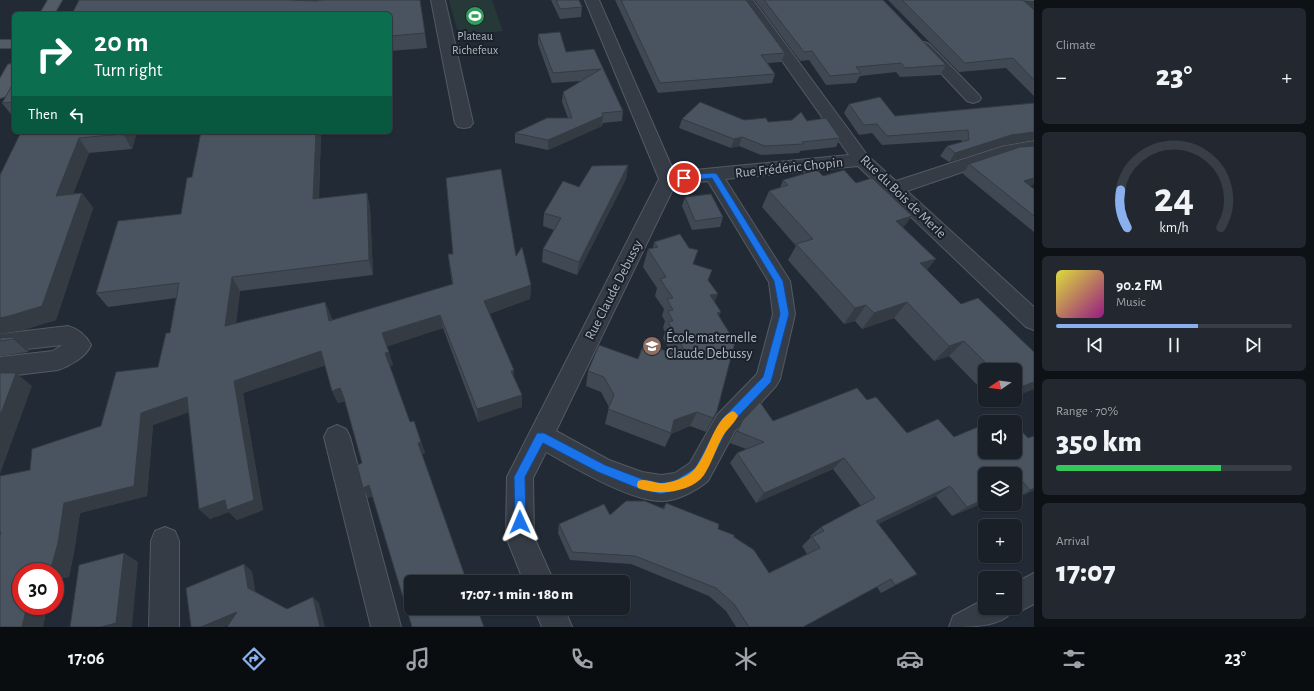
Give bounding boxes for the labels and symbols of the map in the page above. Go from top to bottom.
sports icon: Plateau Richefeux [464,5,486,27]
place label: Plateau Richefeux [452,30,498,56]
street label: Rue du Bois de Merle [858,153,948,241]
street label: Rue Frédéric Chopin [734,155,844,181]
pin [667,161,701,195]
street label: Rue Claude Debussy [583,238,645,342]
place label: École maternelle Claude Debussy [666,328,757,361]
school or university icon: École maternelle Claude Debussy [641,335,663,357]
north arrow [978,363,1022,407]
position arrow [499,501,541,543]
speed limit sign: 30 [12,563,64,615]

